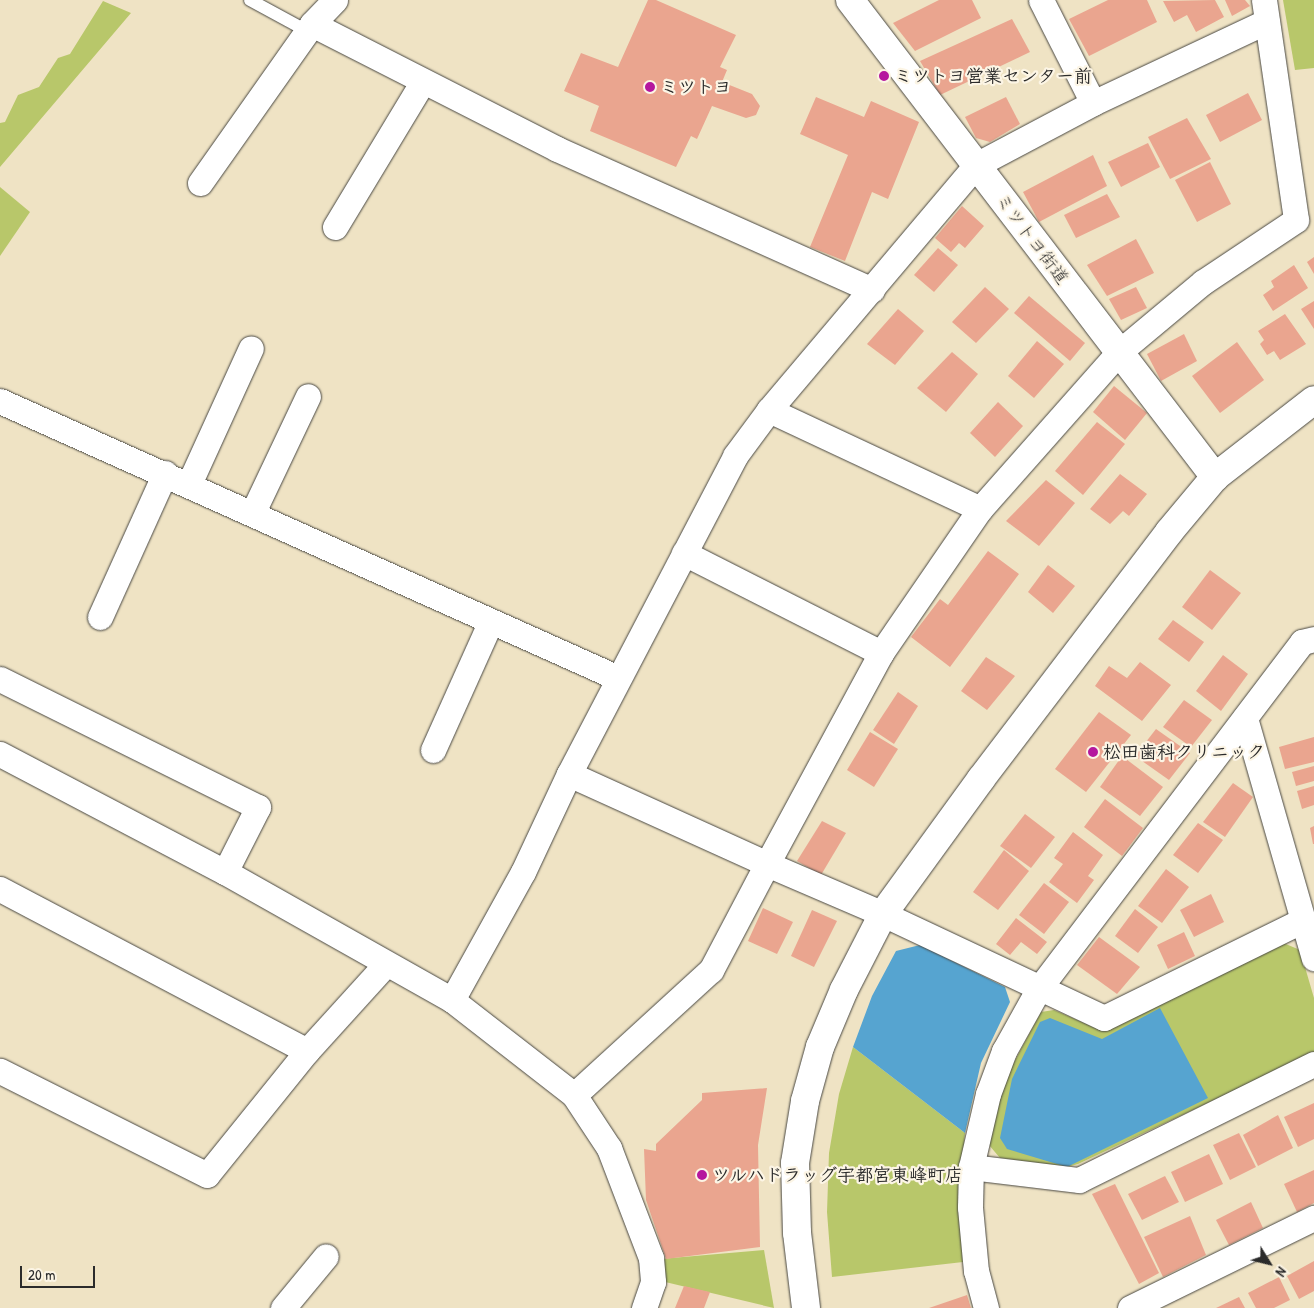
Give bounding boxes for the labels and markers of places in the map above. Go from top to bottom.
place label: ミツトヨ営業センター前 [894,65,1092,87]
marker: ミツトヨ営業センター前 [878,70,890,82]
place label: ミツトヨ [660,76,732,98]
marker: ミツトヨ [644,81,656,93]
place label: 松田歯科クリニック [1103,741,1265,763]
marker: 松田歯科クリニック [1087,746,1099,758]
place label: ツルハドラッグ宇都宮東峰町店 [712,1164,964,1186]
marker: ツルハドラッグ宇都宮東峰町店 [696,1169,708,1181]

